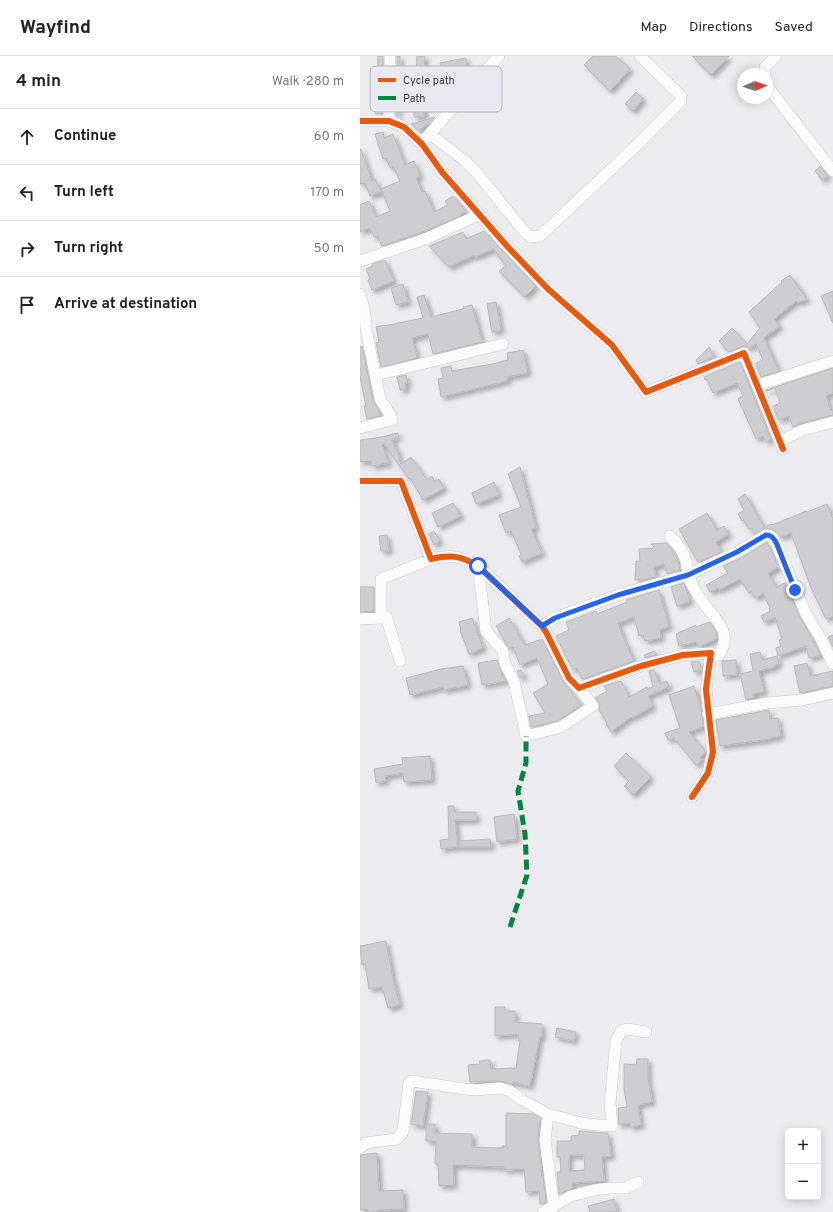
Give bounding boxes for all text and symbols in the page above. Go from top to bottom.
text: Wayfind [20,16,91,40]
text: Map [641,19,667,36]
text: Directions [689,19,753,36]
text: Saved [775,19,813,36]
legend [370,66,502,112]
north arrow [737,68,773,104]
text: 4 min [16,71,61,93]
text: Walk · 280 m [272,74,344,90]
text: Cycle path [403,74,455,88]
text: Path [403,92,425,106]
icon: ahead [16,126,38,148]
text: Continue [54,127,116,146]
text: 60 m [314,129,344,145]
icon: left [16,182,38,204]
text: Turn left [54,183,114,202]
text: 170 m [310,185,344,201]
icon: right [16,238,38,260]
text: Turn right [54,239,123,258]
text: 50 m [314,241,344,257]
icon: arrive [16,294,38,316]
text: Arrive at destination [54,295,197,314]
route start [469,557,487,575]
route end [786,581,804,599]
map controls [785,1128,821,1200]
button: + [785,1128,821,1164]
button: − [785,1164,821,1200]

